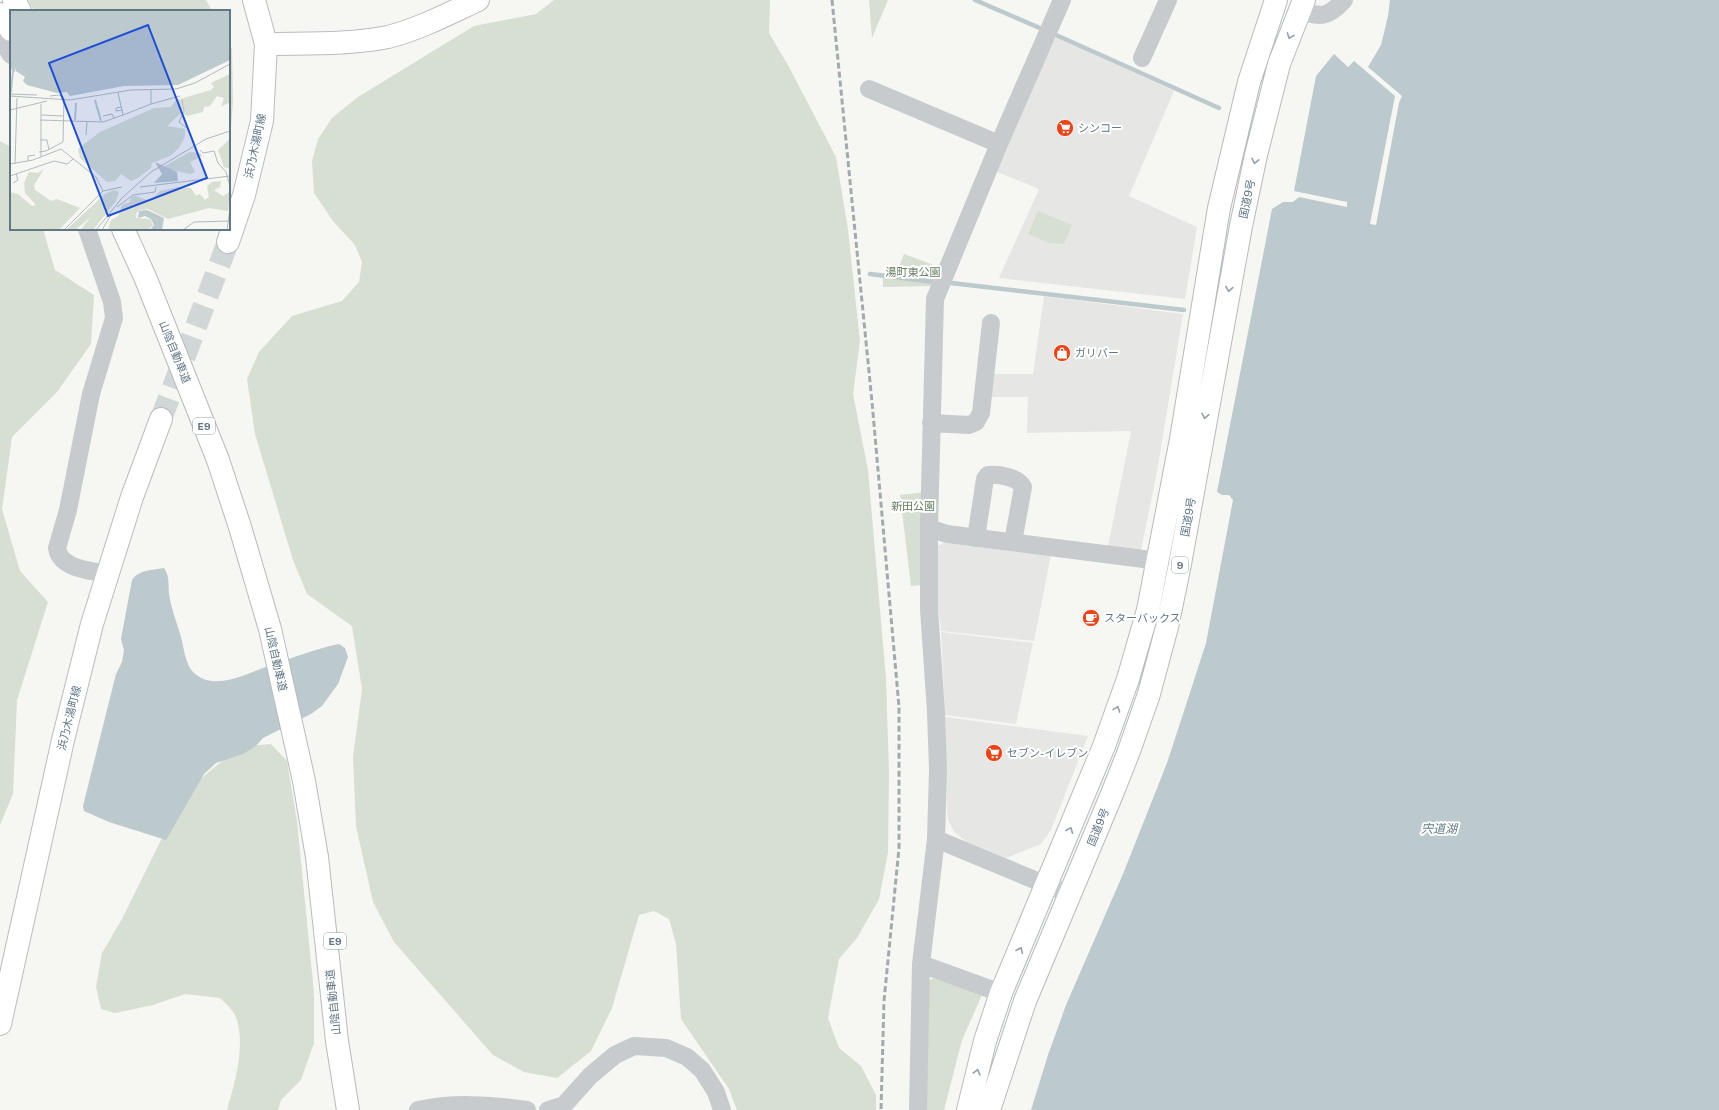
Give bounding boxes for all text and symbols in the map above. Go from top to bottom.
inset map [10,10,230,230]
one-way arrow [1286,33,1294,40]
street label: 浜乃木湯町線 [242,112,268,180]
supermarket icon: シンコー [1055,118,1075,138]
place label: シンコー [1078,122,1122,134]
one-way arrow [1251,158,1259,164]
street label: 国道9号 [1237,178,1257,220]
park label: 湯町東公園 [886,266,941,278]
one-way arrow [1225,286,1234,292]
street label: 山陰自動車道 [157,319,193,385]
shop icon: ガリバー [1052,343,1072,363]
place label: ガリバー [1075,347,1119,359]
one-way arrow [1202,413,1210,420]
road number: E9 [193,418,215,434]
street label: 国道9号 [1179,496,1197,538]
park label: 新田公園 [891,500,935,512]
road number: 9 [1172,557,1188,573]
cafe icon: スターバックス [1081,608,1101,628]
place label: スターバックス [1104,612,1181,624]
street label: 山陰自動車道 [263,625,289,693]
street label: 浜乃木湯町線 [55,685,83,751]
one-way arrow [1112,705,1121,712]
supermarket icon: セブン-イレブン [984,743,1004,763]
place label: セブン-イレブン [1007,747,1088,759]
street label: 国道9号 [1085,806,1111,848]
water label: 宍道湖 [1421,822,1459,836]
one-way arrow [1065,826,1073,833]
road number: E9 [324,933,346,949]
one-way arrow [1015,946,1023,953]
street label: 山陰自動車道 [324,969,342,1035]
one-way arrow [972,1069,980,1075]

